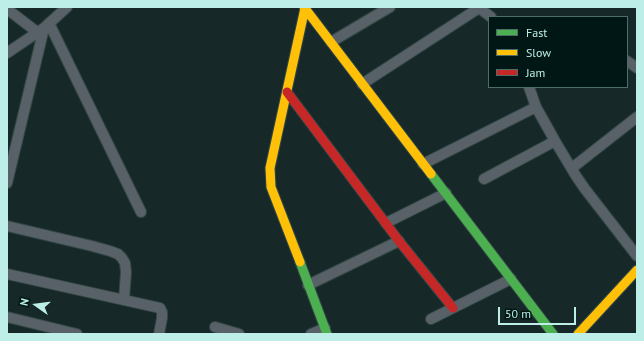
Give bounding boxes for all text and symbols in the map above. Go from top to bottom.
legend [488,16,628,88]
text: Fast [526,25,547,40]
text: Slow [526,45,551,60]
text: Jam [526,65,545,80]
north arrow [16,285,56,325]
text: N [17,297,32,307]
scale bar [500,299,578,325]
text: 50 m [505,306,531,321]

